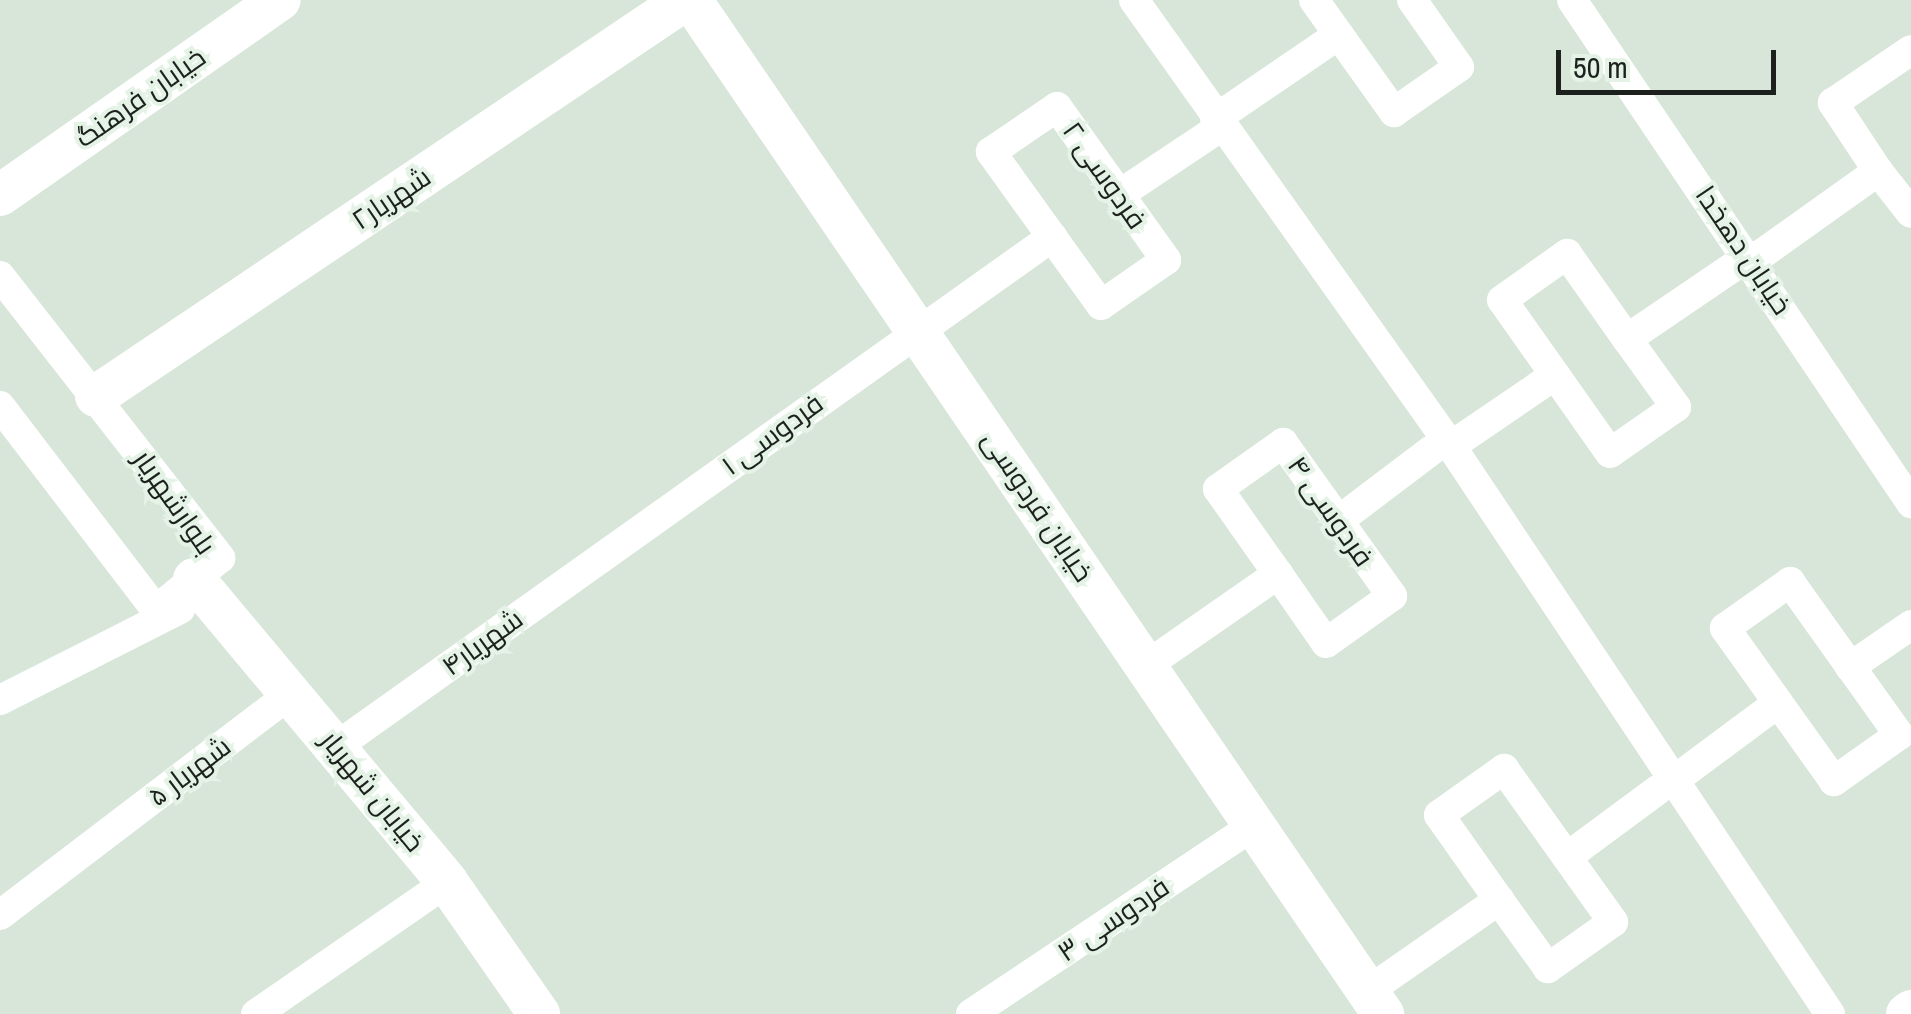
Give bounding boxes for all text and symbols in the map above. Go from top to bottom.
scale bar [1561,30,1781,92]
street label: خیابان فرهنگ [68,40,212,154]
text: 50 m [1573,47,1628,87]
street label: فردوسی ۲ [1056,115,1154,235]
street label: شهریار۲ [345,159,437,237]
street label: خیابان دهخدا [1689,179,1799,321]
street label: فردوسی ۱ [715,386,829,482]
street label: خیابان فردوسی [975,424,1101,588]
street label: بلوارشهریار [127,443,223,561]
street label: فردوسی ۴ [1281,449,1381,573]
street label: شهریار۴ [435,601,529,683]
street label: خیابان شهریار [314,724,432,858]
street label: شهریار ۵ [141,729,237,813]
street label: فردوسی ۳ [1051,869,1175,969]

